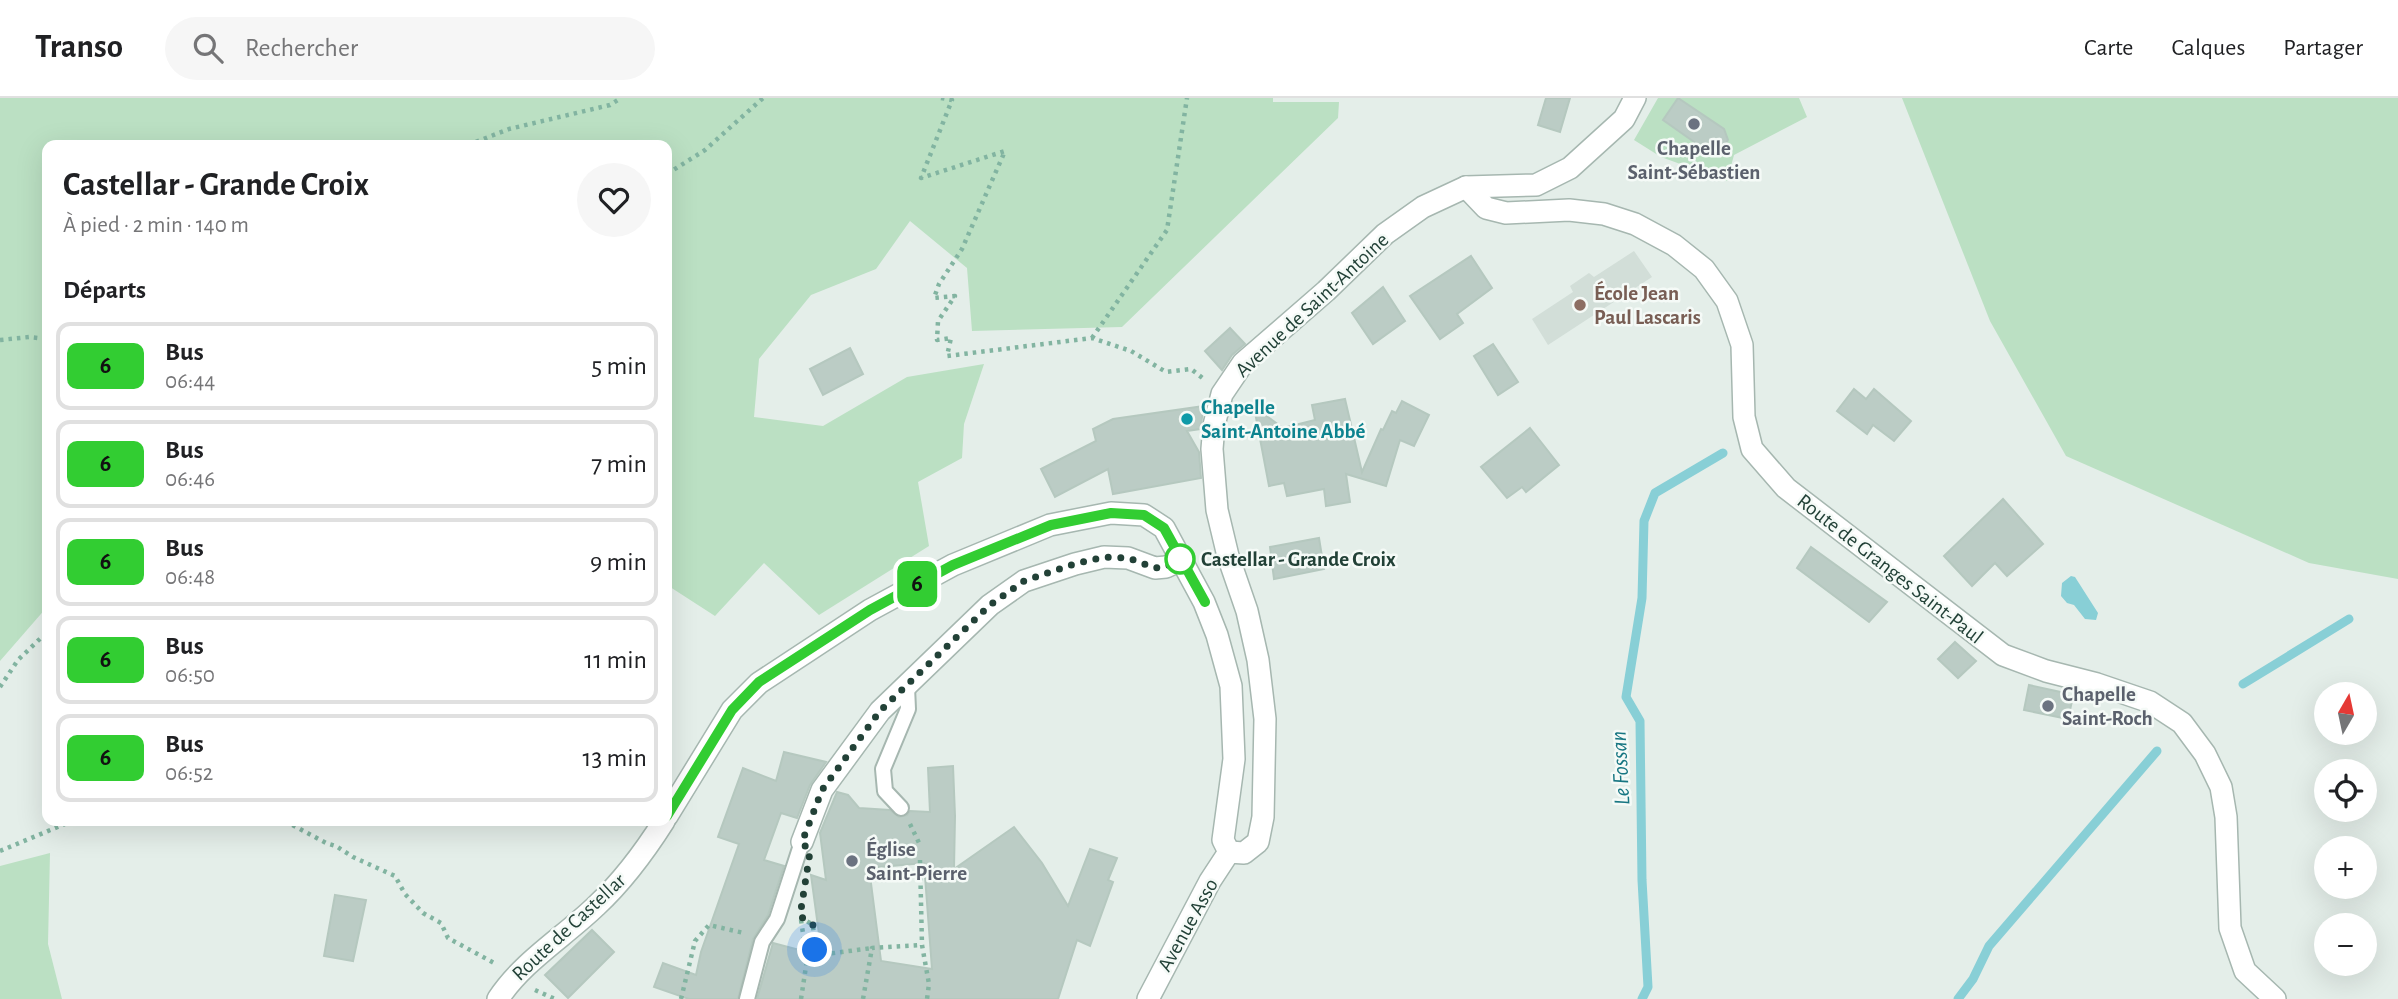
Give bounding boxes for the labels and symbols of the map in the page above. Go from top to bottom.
marker: Chapelle Saint-Sébastien [1686,116,1702,132]
place label: Chapelle Saint-Sébastien [1628,138,1760,183]
street label: Avenue de Saint-Antoine [1231,229,1393,381]
place label: École Jean Paul Lascaris [1594,280,1701,328]
marker: École Jean Paul Lascaris [1572,297,1588,313]
place label: Chapelle Saint-Antoine Abbé [1201,397,1366,442]
marker: Chapelle Saint-Antoine Abbé [1179,411,1195,427]
street label: Route de Granges Saint-Paul [1793,490,1987,648]
marker: Castellar - Grande Croix [1165,544,1195,574]
place label: Castellar - Grande Croix [1201,549,1396,570]
line badge: 6 [894,561,940,607]
north arrow [2314,682,2376,746]
place label: Chapelle Saint-Roch [2062,684,2153,729]
marker: Chapelle Saint-Roch [2040,698,2056,714]
water label: Le Fossan [1608,730,1634,806]
place label: Église Saint-Pierre [866,836,967,884]
marker: Église Saint-Pierre [844,853,860,869]
street label: Route de Castellar [508,869,630,985]
street label: Avenue Asso [1154,875,1222,975]
your location [797,932,832,967]

